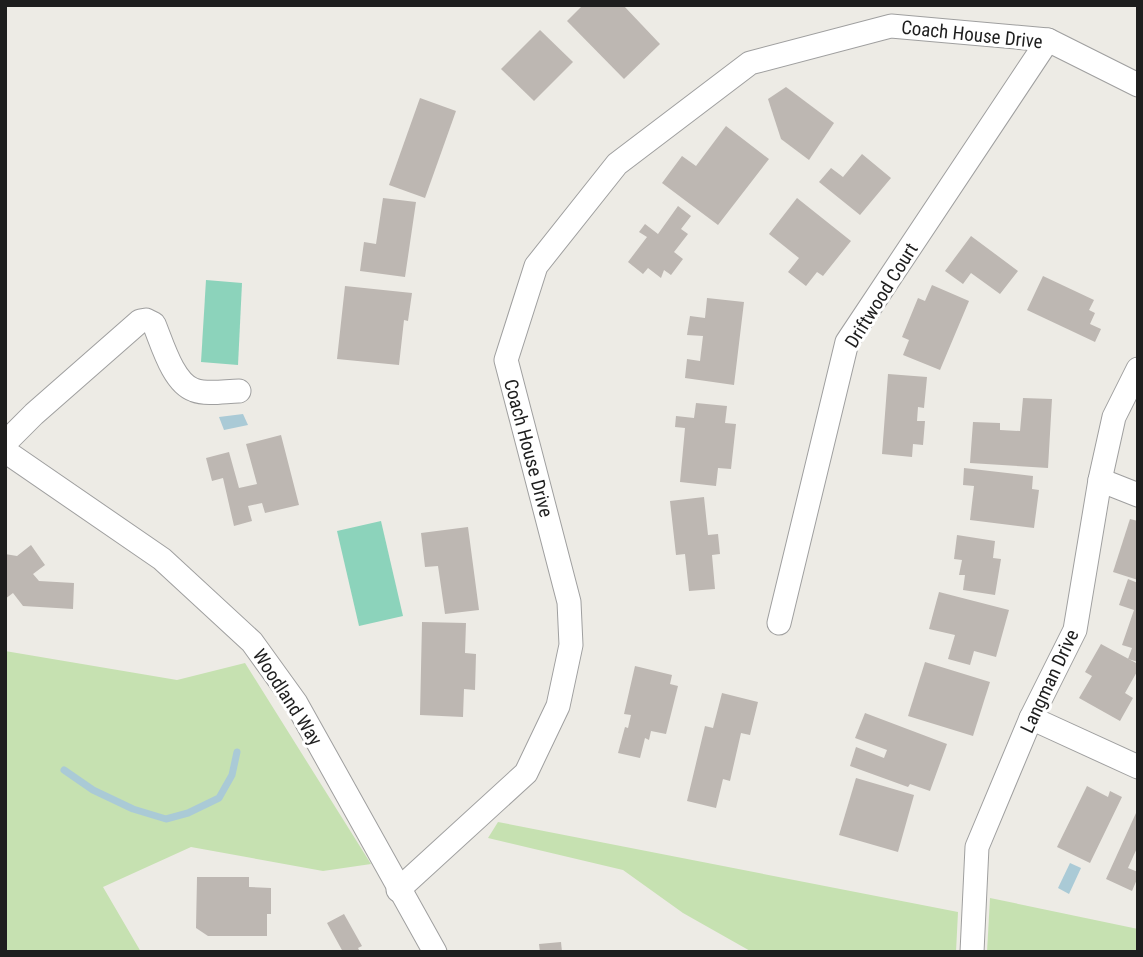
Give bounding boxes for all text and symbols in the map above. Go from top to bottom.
street label: Coach House Drive [900,16,1044,53]
street label: Driftwood Court [840,239,923,352]
street label: Coach House Drive [499,377,558,520]
street label: Langman Drive [1015,626,1083,737]
street label: Woodland Way [248,645,327,750]

